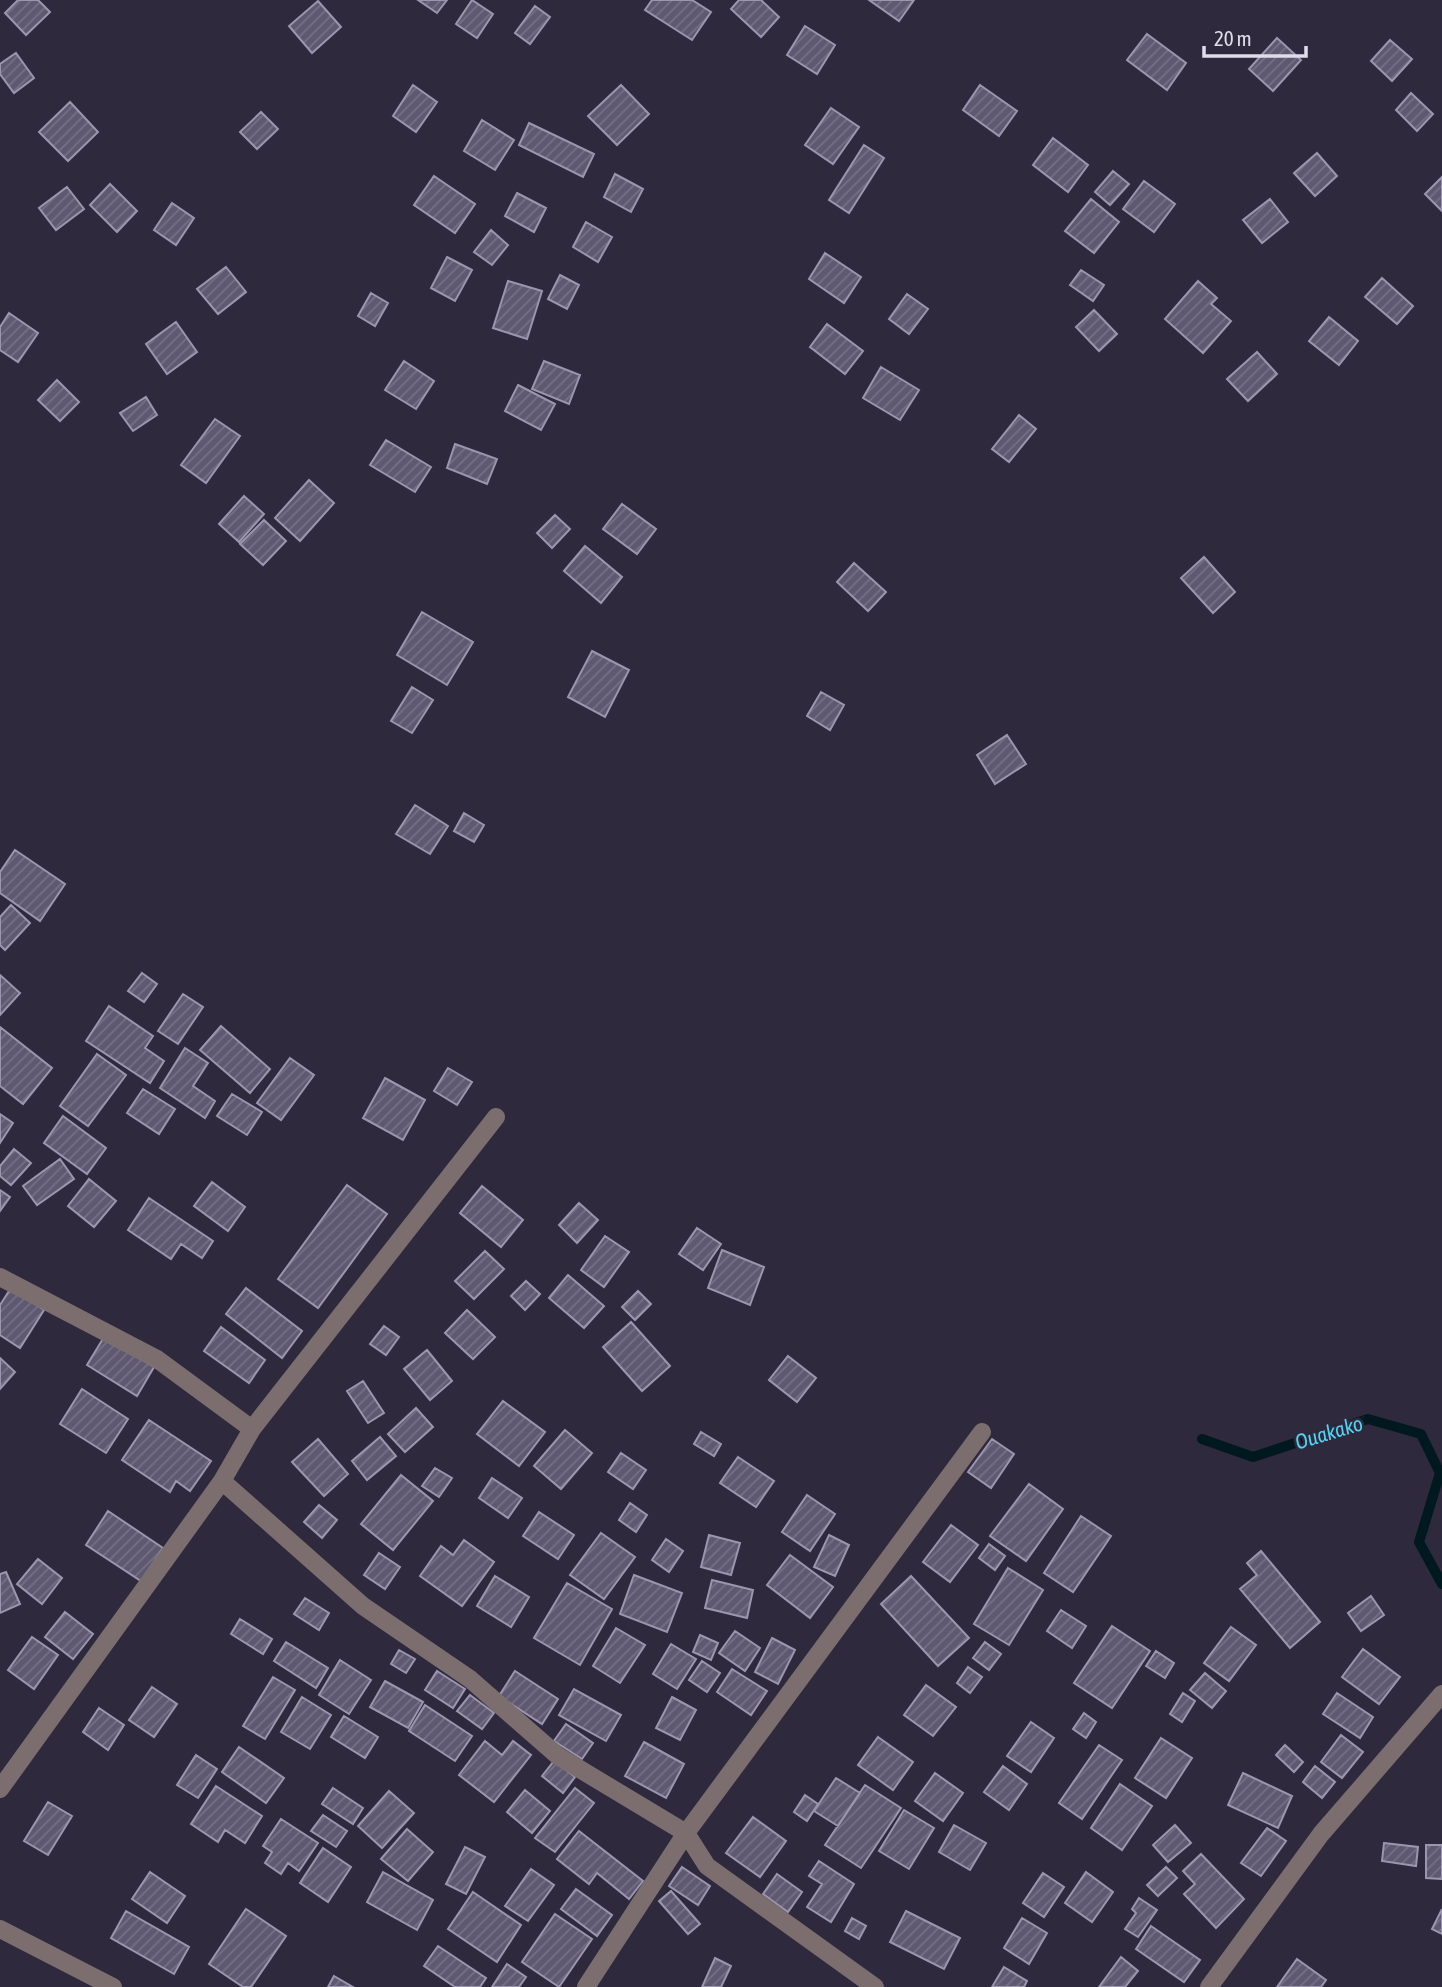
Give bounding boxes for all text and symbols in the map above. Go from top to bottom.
scale bar [1204,14,1306,58]
text: 20 m [1214,26,1252,50]
water label: Ouakako [1292,1410,1366,1454]

